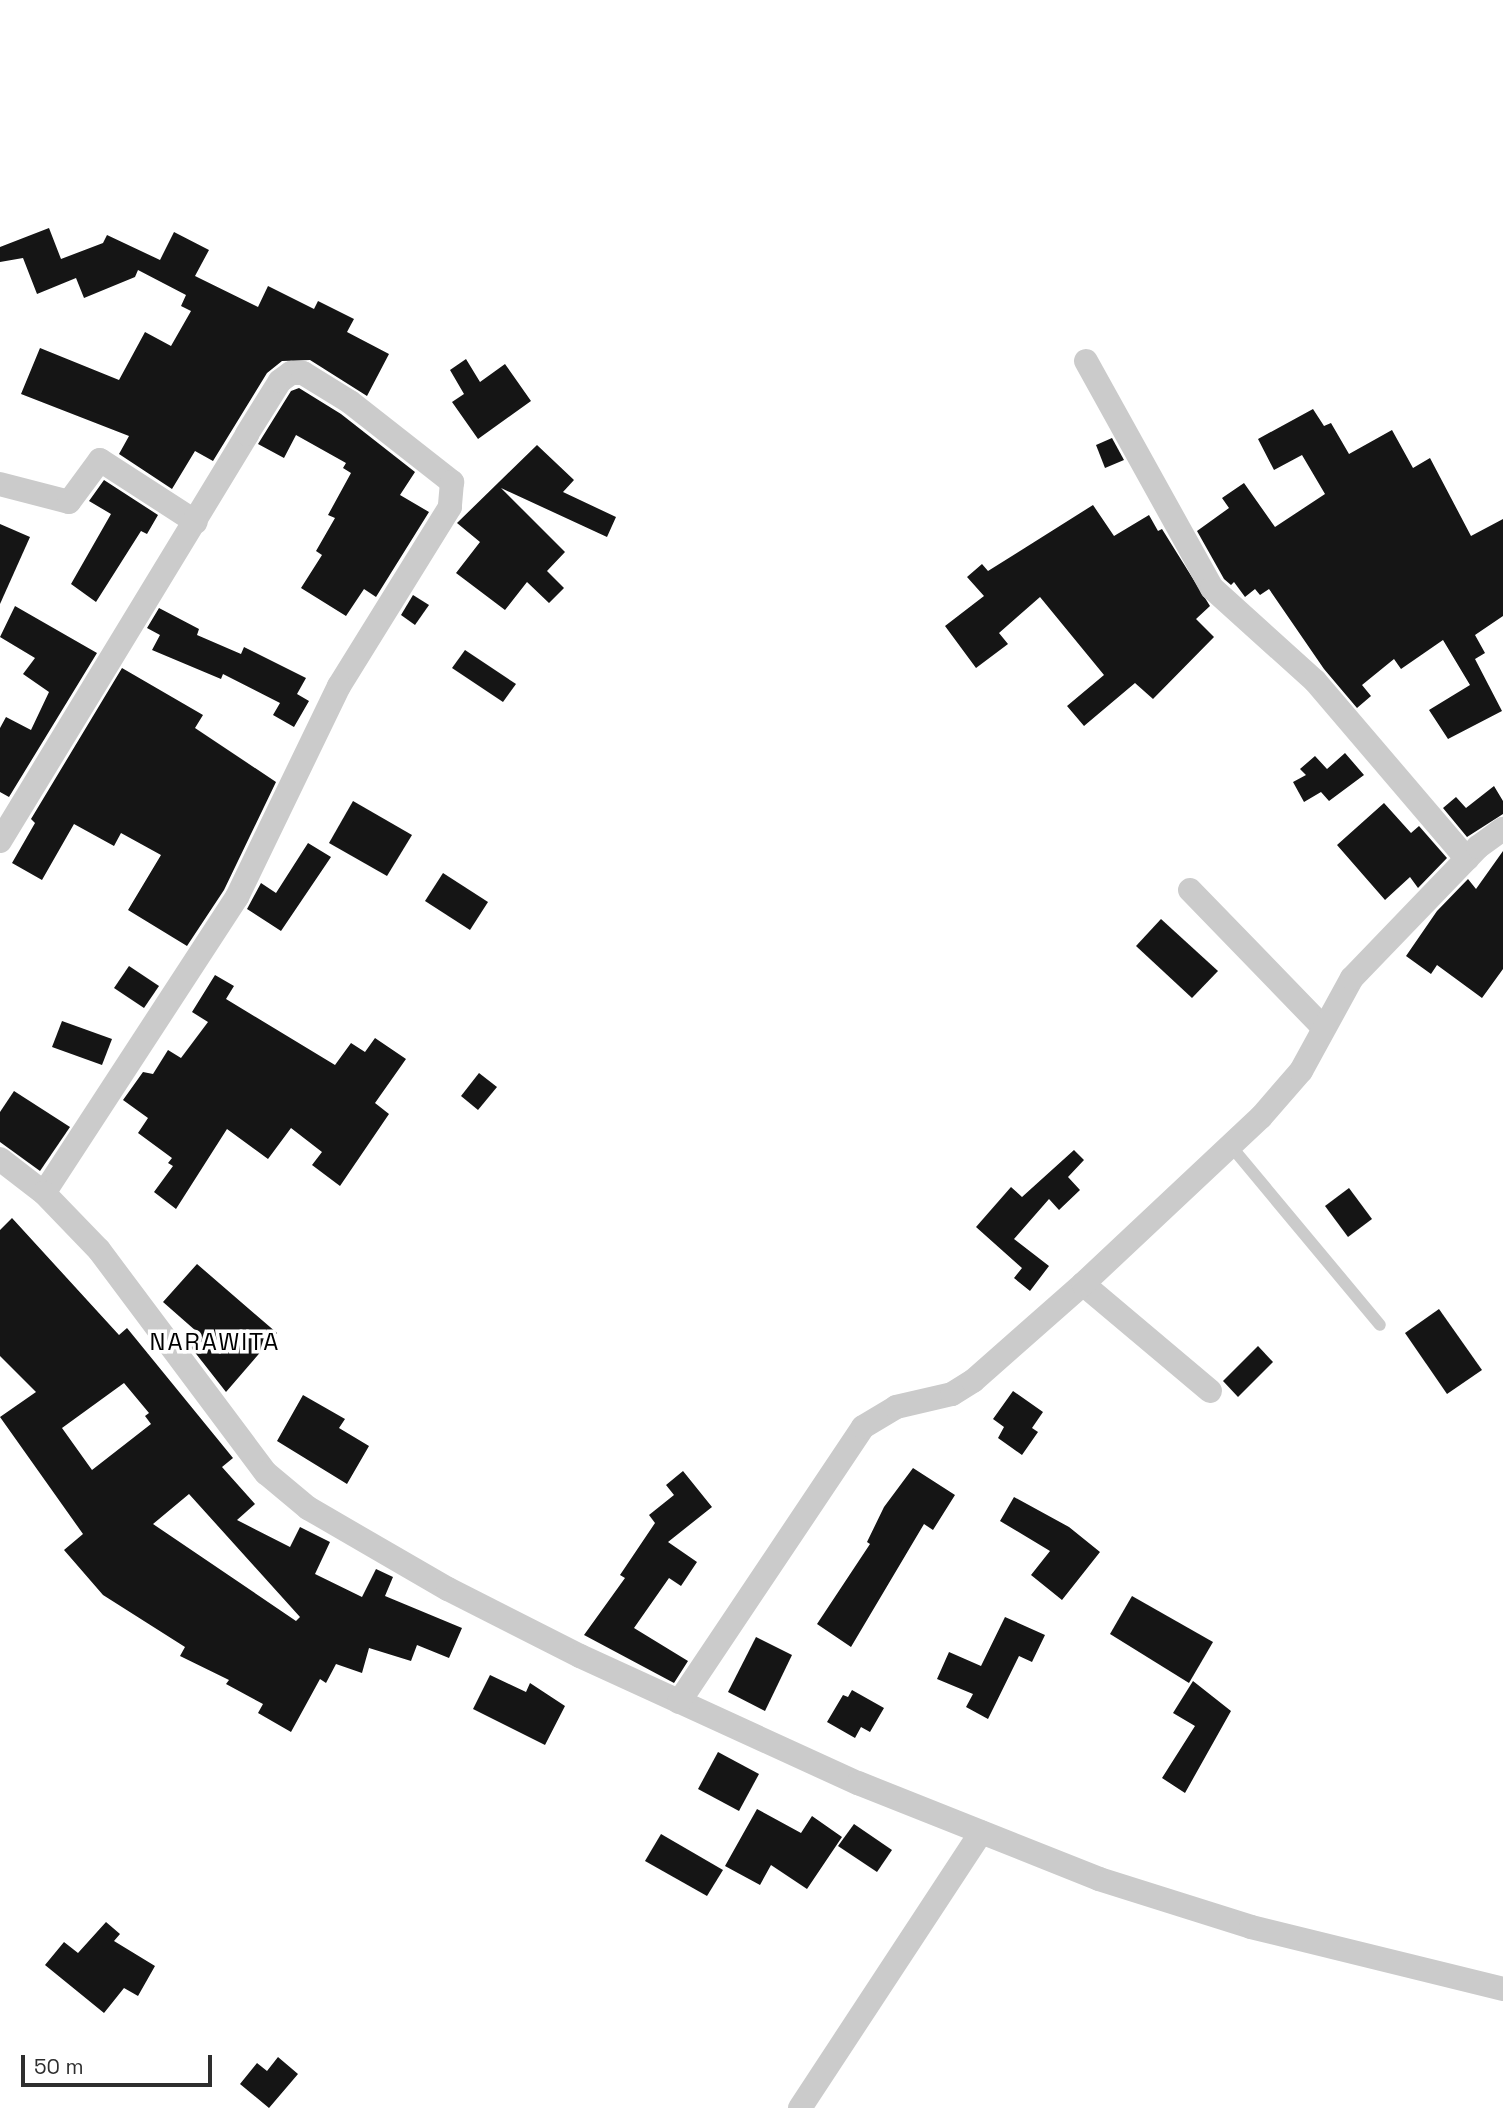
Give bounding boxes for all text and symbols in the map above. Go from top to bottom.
district label: NARAWITA [151,1328,279,1356]
scale bar [24,2042,215,2086]
text: 50 m [34,2053,84,2080]

